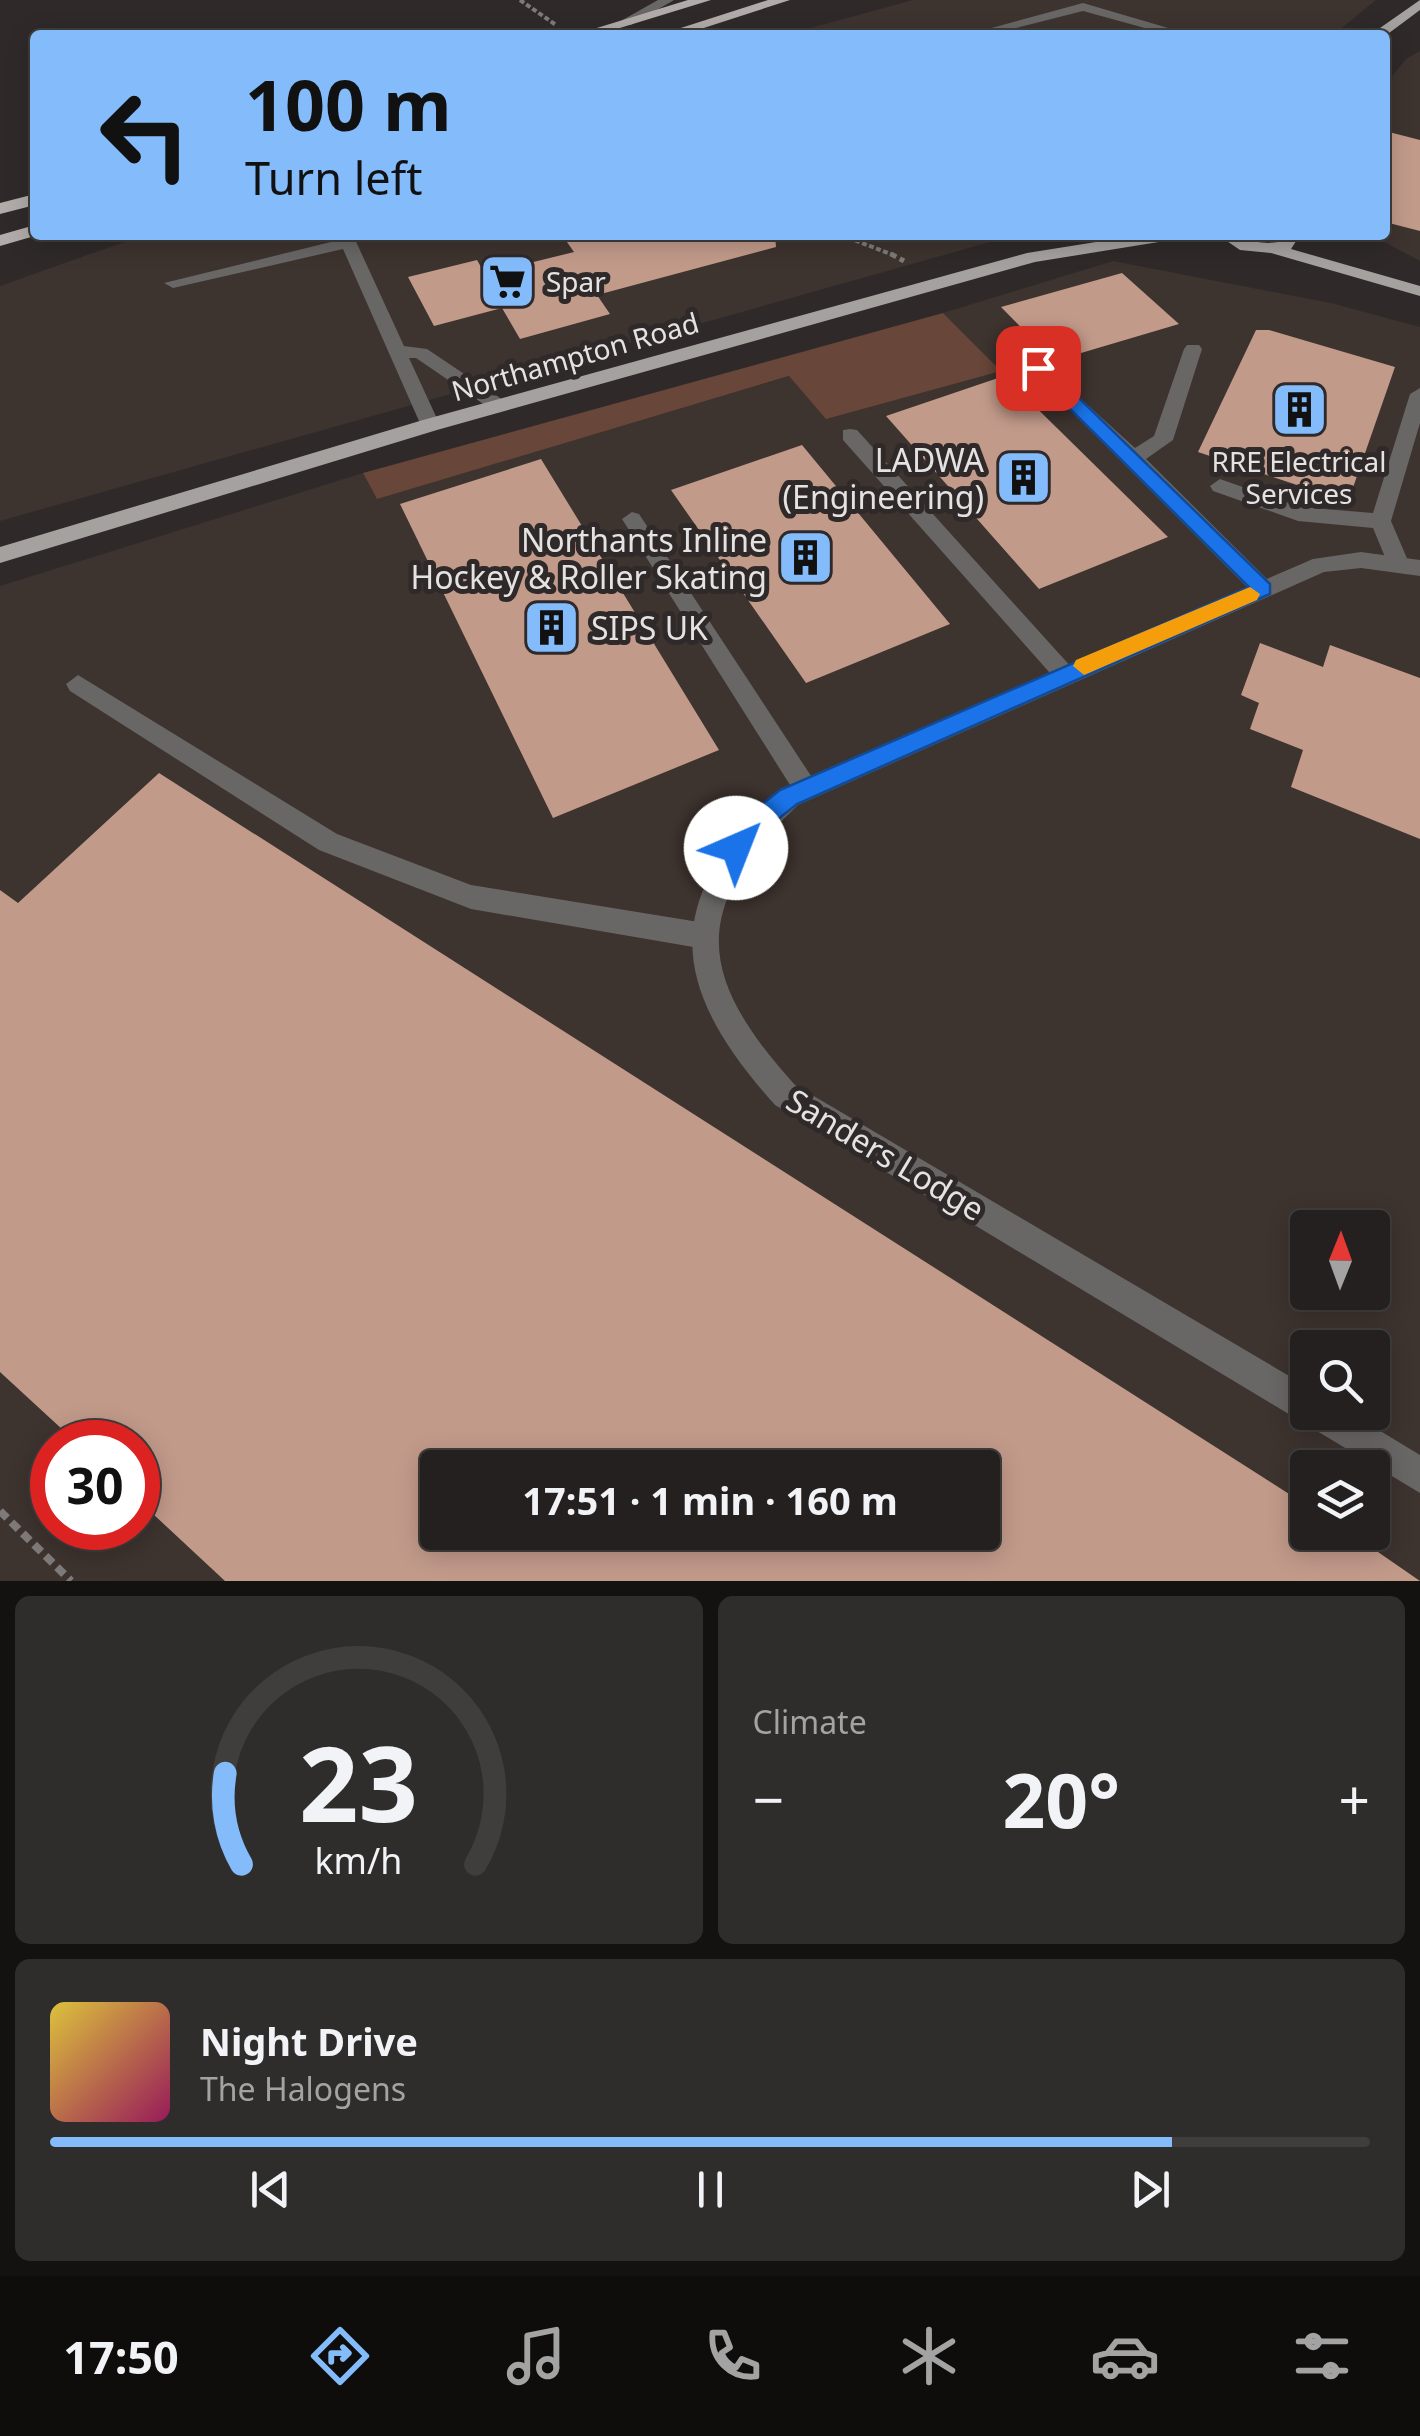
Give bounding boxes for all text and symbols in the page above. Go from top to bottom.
text: 100 m [245,56,452,152]
icon: left [80,70,210,200]
text: Turn left [245,147,422,208]
supermarket icon: Spar [477,251,537,311]
place label: Spar [546,262,606,300]
street label: Northampton Road [447,303,703,409]
pin [996,326,1081,411]
icon: arrive [1011,341,1066,396]
building icon: RRE Electrical Services [1269,380,1329,440]
place label: LADWA (Engineering) [782,438,985,518]
place label: RRE Electrical Services [1212,442,1386,512]
building icon: LADWA (Engineering) [993,447,1053,507]
place label: Northants Inline Hockey & Roller Skating [410,518,767,598]
building icon: Northants Inline Hockey & Roller Skating [776,527,836,587]
building icon: SIPS UK [522,597,582,657]
place label: SIPS UK [591,606,708,649]
position arrow [684,796,788,900]
street label: Sanders Lodge [779,1078,993,1230]
north arrow [1290,1210,1390,1310]
map controls [1290,1210,1390,1550]
button: search [1290,1330,1390,1430]
speed limit sign: 30 [30,1420,160,1550]
button: layers [1290,1450,1390,1550]
text: 17:51 · 1 min · 160 m [522,1474,898,1526]
text: Climate [753,1700,867,1743]
text: 23 [299,1711,418,1852]
text: 20° [1002,1748,1120,1850]
text: − [753,1761,784,1836]
text: + [1339,1761,1370,1836]
text: km/h [315,1836,403,1884]
text: Night Drive [200,2015,418,2067]
text: The Halogens [200,2067,406,2110]
icon: previous [243,2162,298,2217]
icon: pause [683,2162,738,2217]
icon: next [1123,2162,1178,2217]
icon: directions [305,2321,375,2391]
icon: music [501,2321,571,2391]
icon: phone [698,2321,768,2391]
icon: climate [894,2321,964,2391]
icon: car [1090,2321,1160,2391]
icon: filters [1287,2321,1357,2391]
text: 17:50 [63,2326,179,2387]

